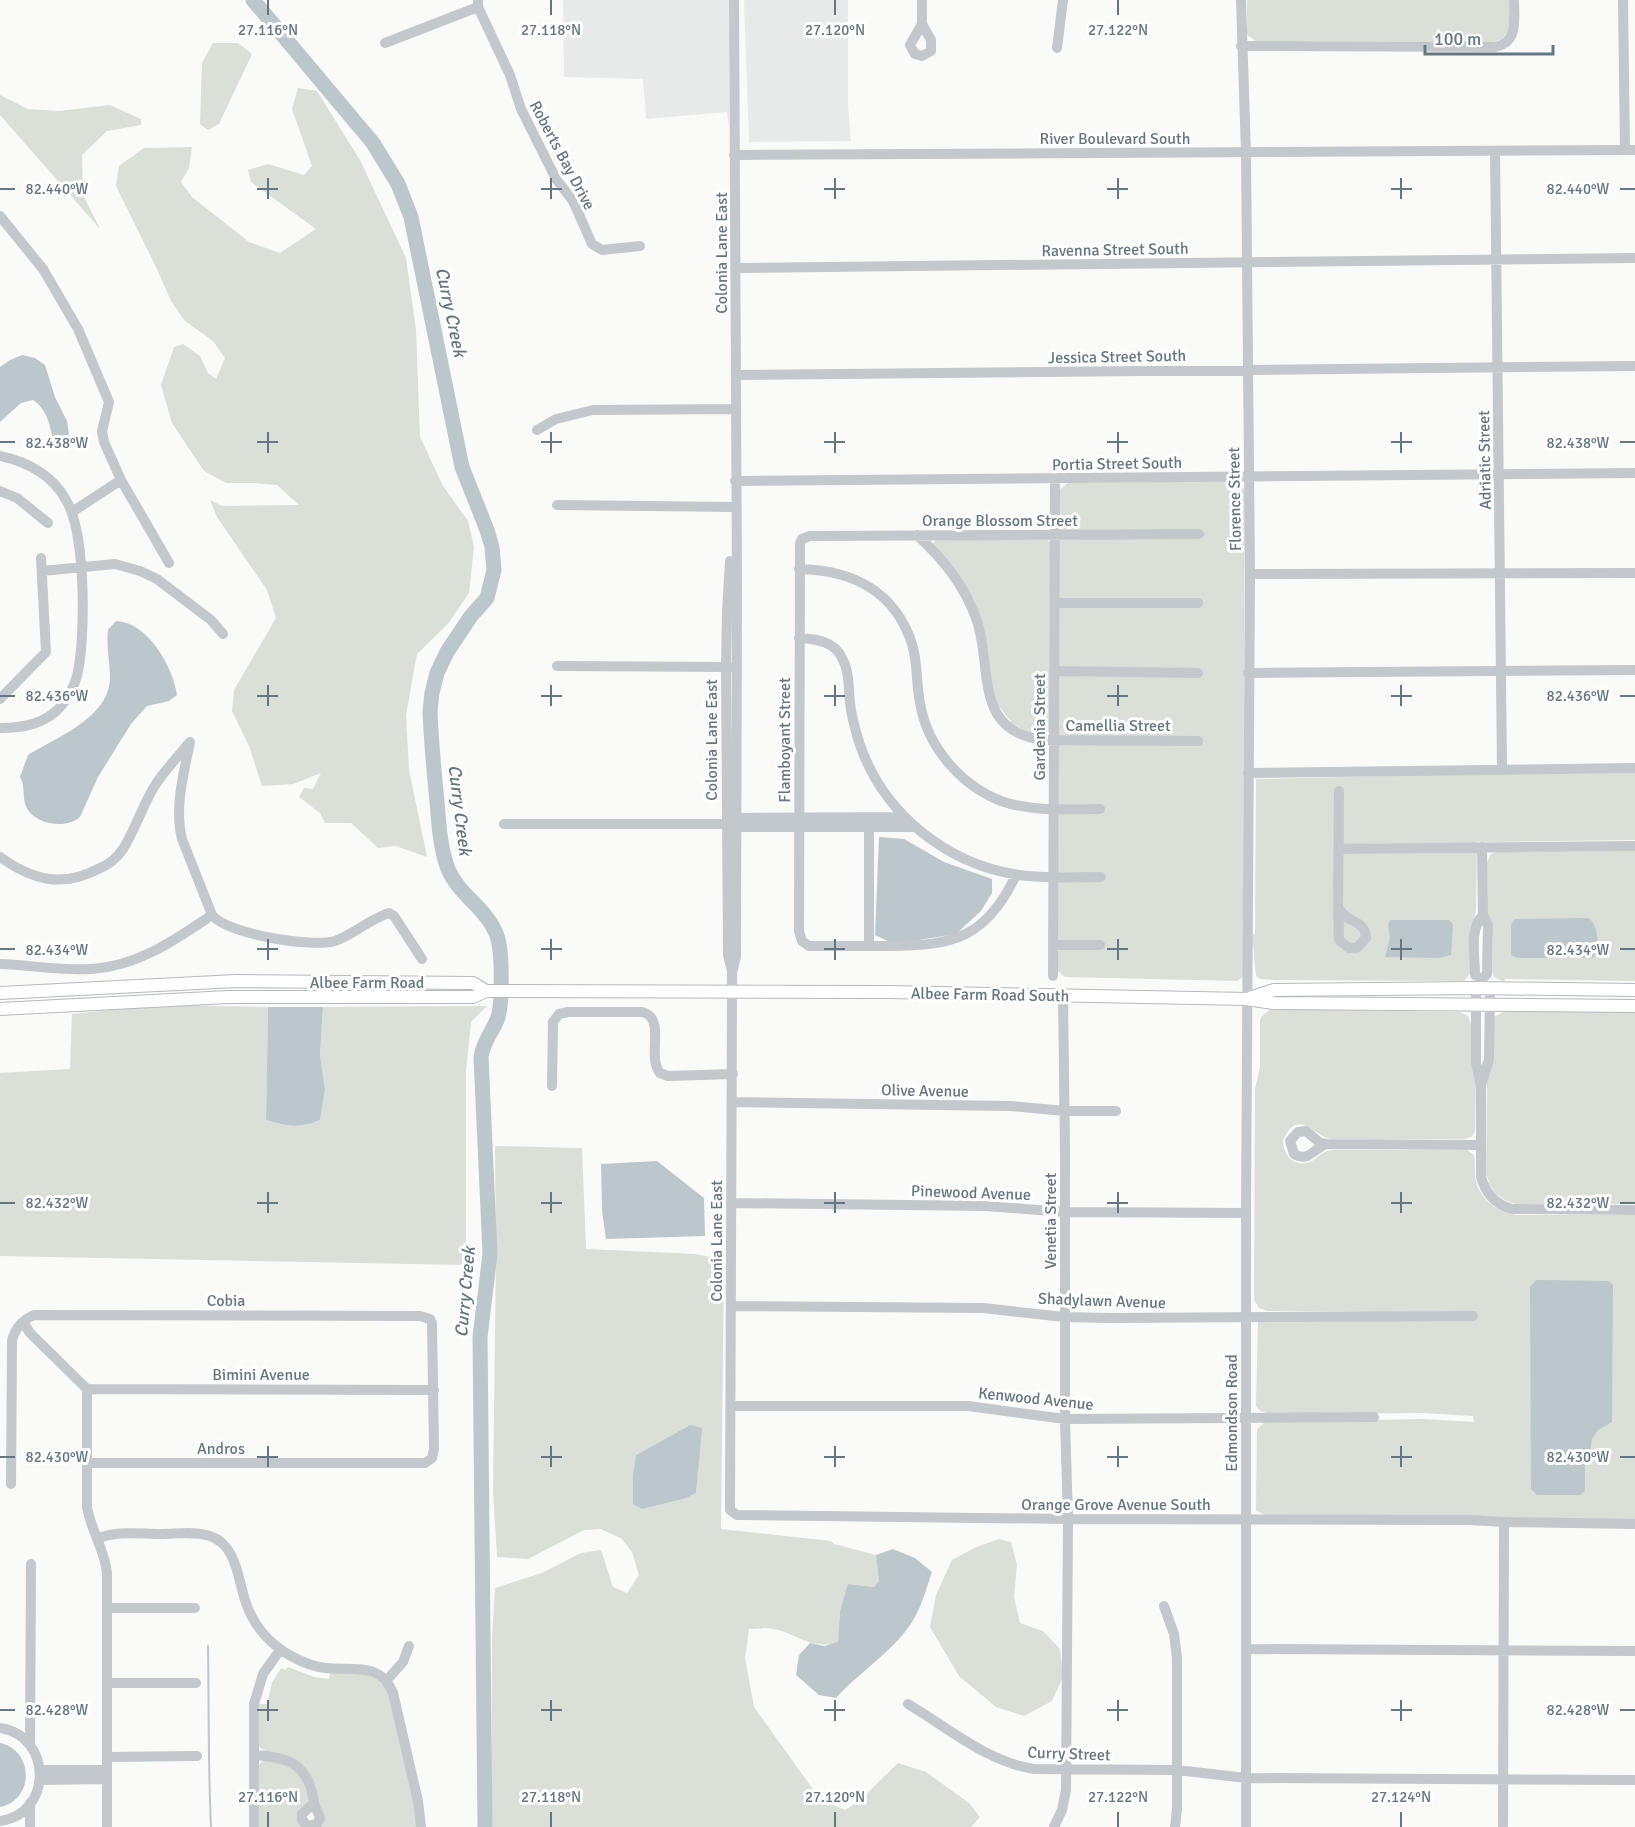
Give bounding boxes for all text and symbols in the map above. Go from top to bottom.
scale bar [1425,18,1552,56]
text: 27.116°N [238,21,298,39]
text: 27.118°N [521,21,581,39]
text: 27.120°N [805,21,865,39]
text: 27.122°N [1088,21,1148,39]
text: 100 m [1434,28,1481,50]
street label: Roberts Bay Drive [525,97,599,214]
street label: River Boulevard South [1040,129,1190,149]
text: 82.440°W [26,180,89,198]
text: 82.440°W [1547,180,1610,198]
street label: Colonia Lane East [712,192,732,314]
street label: Ravenna Street South [1041,239,1189,261]
water label: Curry Creek [431,265,472,361]
street label: Jessica Street South [1048,346,1186,368]
street label: Adriatic Street [1474,410,1496,510]
text: 82.438°W [26,434,89,452]
text: 82.438°W [1547,434,1610,452]
street label: Florence Street [1224,446,1246,551]
street label: Portia Street South [1052,453,1182,475]
street label: Orange Blossom Street [922,511,1078,531]
street label: Gardenia Street [1030,673,1050,781]
street label: Flamboyant Street [775,677,795,803]
street label: Colonia Lane East [702,679,722,801]
text: 82.436°W [26,687,89,705]
text: 82.436°W [1547,687,1610,705]
street label: Camellia Street [1065,716,1171,736]
water label: Curry Creek [444,764,477,858]
text: 82.434°W [26,941,89,959]
text: 82.434°W [1547,941,1610,959]
street label: Albee Farm Road [310,973,424,993]
street label: Albee Farm Road South [911,984,1069,1006]
street label: Olive Avenue [881,1080,969,1102]
street label: Venetia Street [1041,1172,1061,1269]
street label: Colonia Lane East [707,1180,727,1302]
street label: Pinewood Avenue [911,1181,1031,1205]
text: 82.432°W [26,1194,89,1212]
text: 82.432°W [1547,1194,1610,1212]
water label: Curry Creek [450,1244,480,1338]
street label: Shadylawn Avenue [1038,1289,1166,1313]
street label: Cobia [207,1291,245,1311]
street label: Edmondson Road [1222,1354,1242,1472]
street label: Bimini Avenue [212,1365,310,1385]
street label: Kenwood Avenue [977,1383,1095,1415]
street label: Andros [197,1439,245,1459]
text: 82.430°W [26,1448,89,1466]
text: 82.430°W [1547,1448,1610,1466]
street label: Orange Grove Avenue South [1021,1495,1211,1515]
text: 82.428°W [26,1701,89,1719]
text: 82.428°W [1547,1701,1610,1719]
street label: Curry Street [1027,1743,1111,1765]
text: 27.116°N [238,1788,298,1806]
text: 27.118°N [521,1788,581,1806]
text: 27.120°N [805,1788,865,1806]
text: 27.122°N [1088,1788,1148,1806]
text: 27.124°N [1371,1788,1431,1806]

